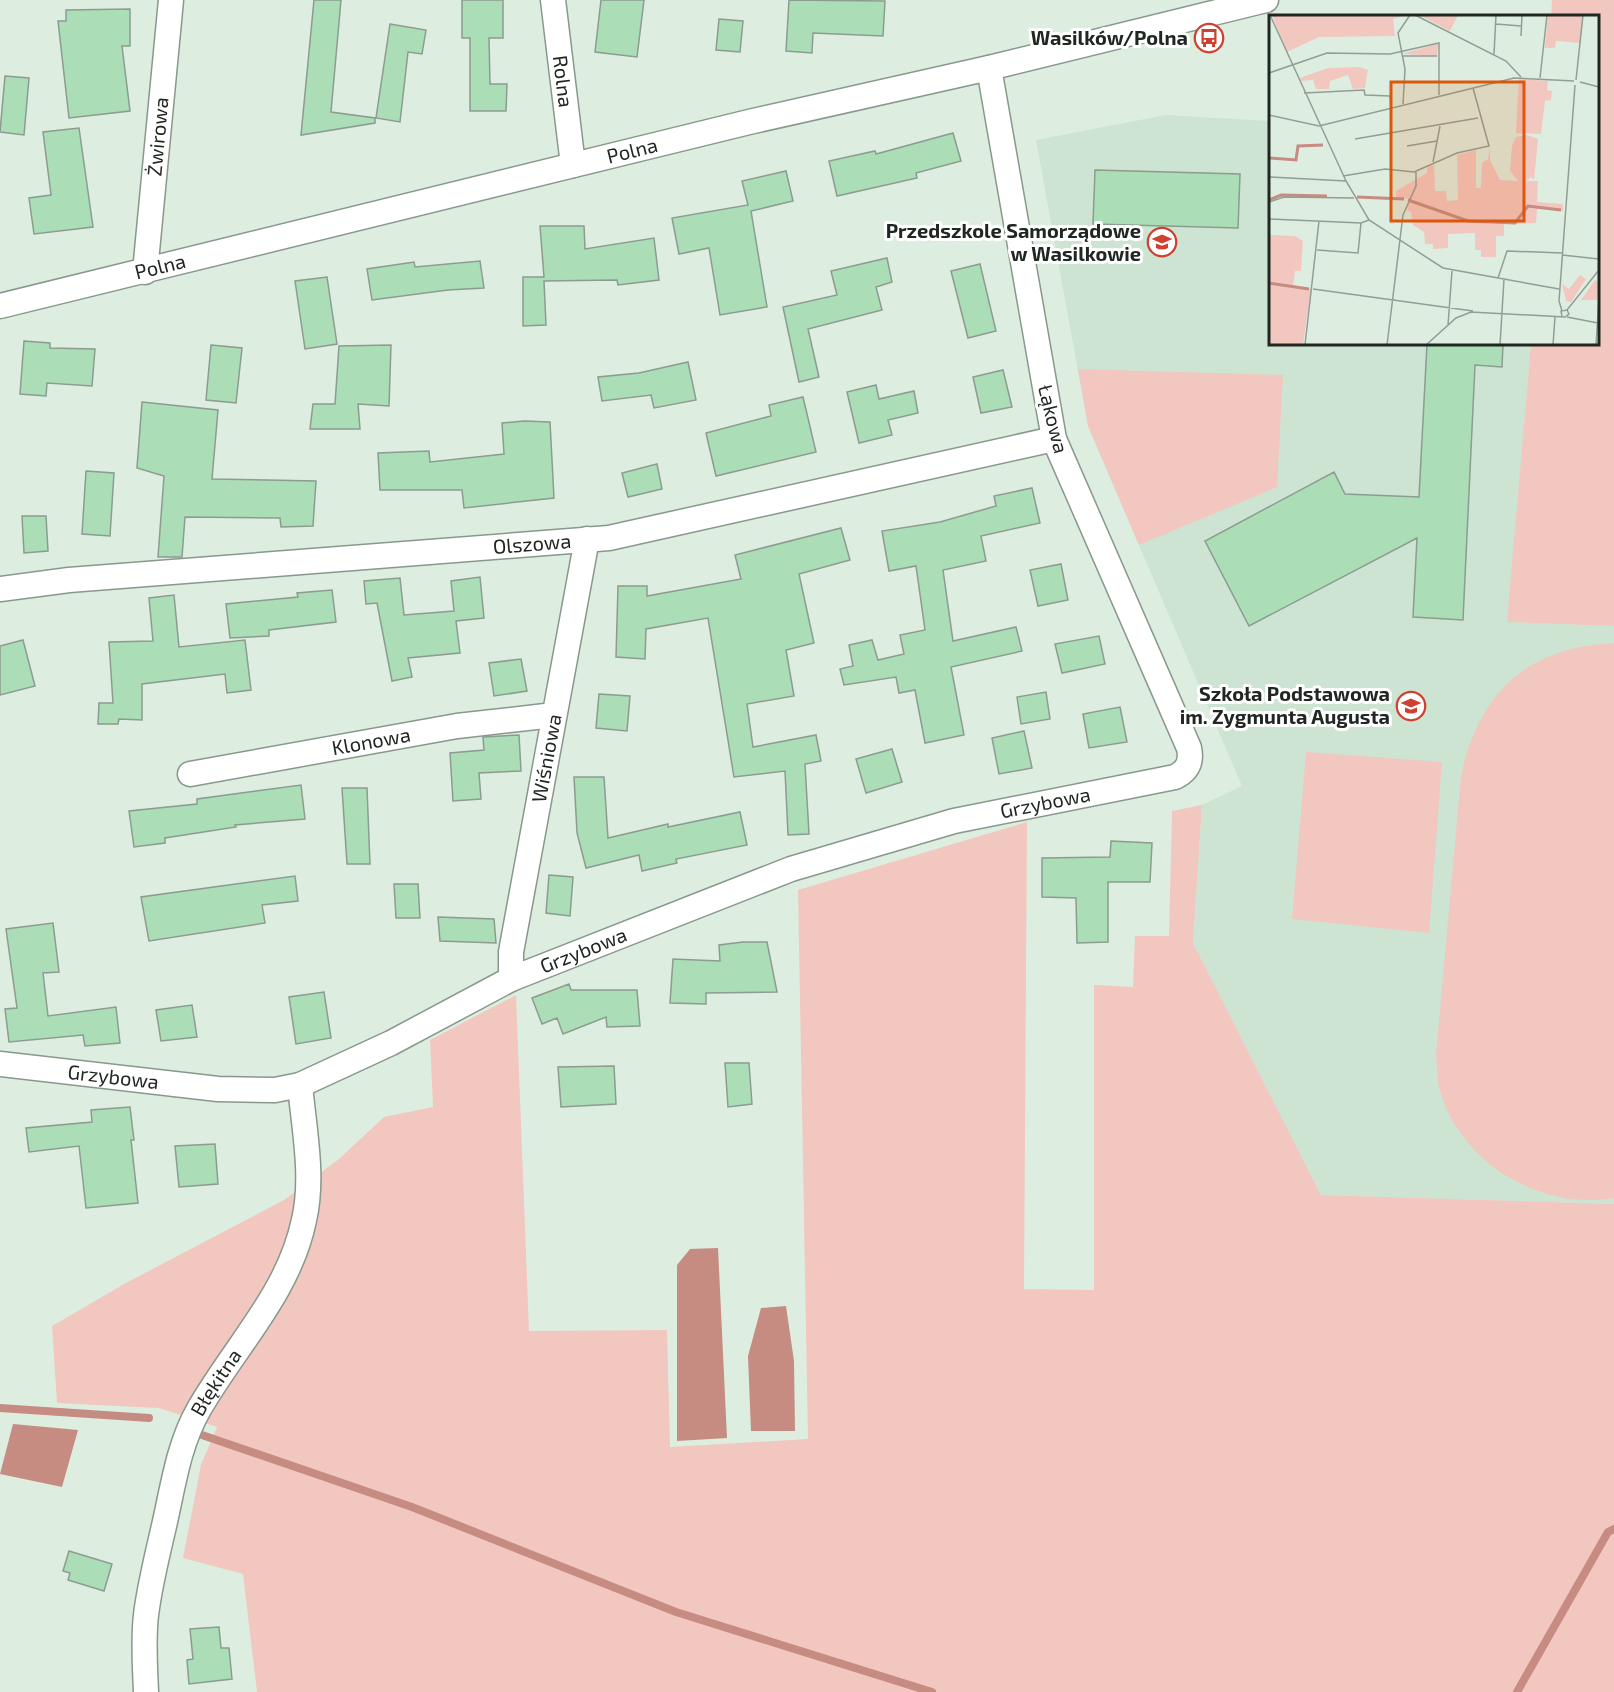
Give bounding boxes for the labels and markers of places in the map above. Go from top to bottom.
bus stop icon: Wasilków/Polna [1193,22,1225,54]
place label: Wasilków/Polna [1031,25,1188,49]
place label: Przedszkole Samorządowe w Wasilkowie [886,218,1141,265]
school or university icon: Przedszkole Samorządowe w Wasilkowie [1146,226,1178,258]
place label: Szkoła Podstawowa im. Zygmunta Augusta [1180,681,1390,729]
school or university icon: Szkoła Podstawowa im. Zygmunta Augusta [1395,690,1427,722]

